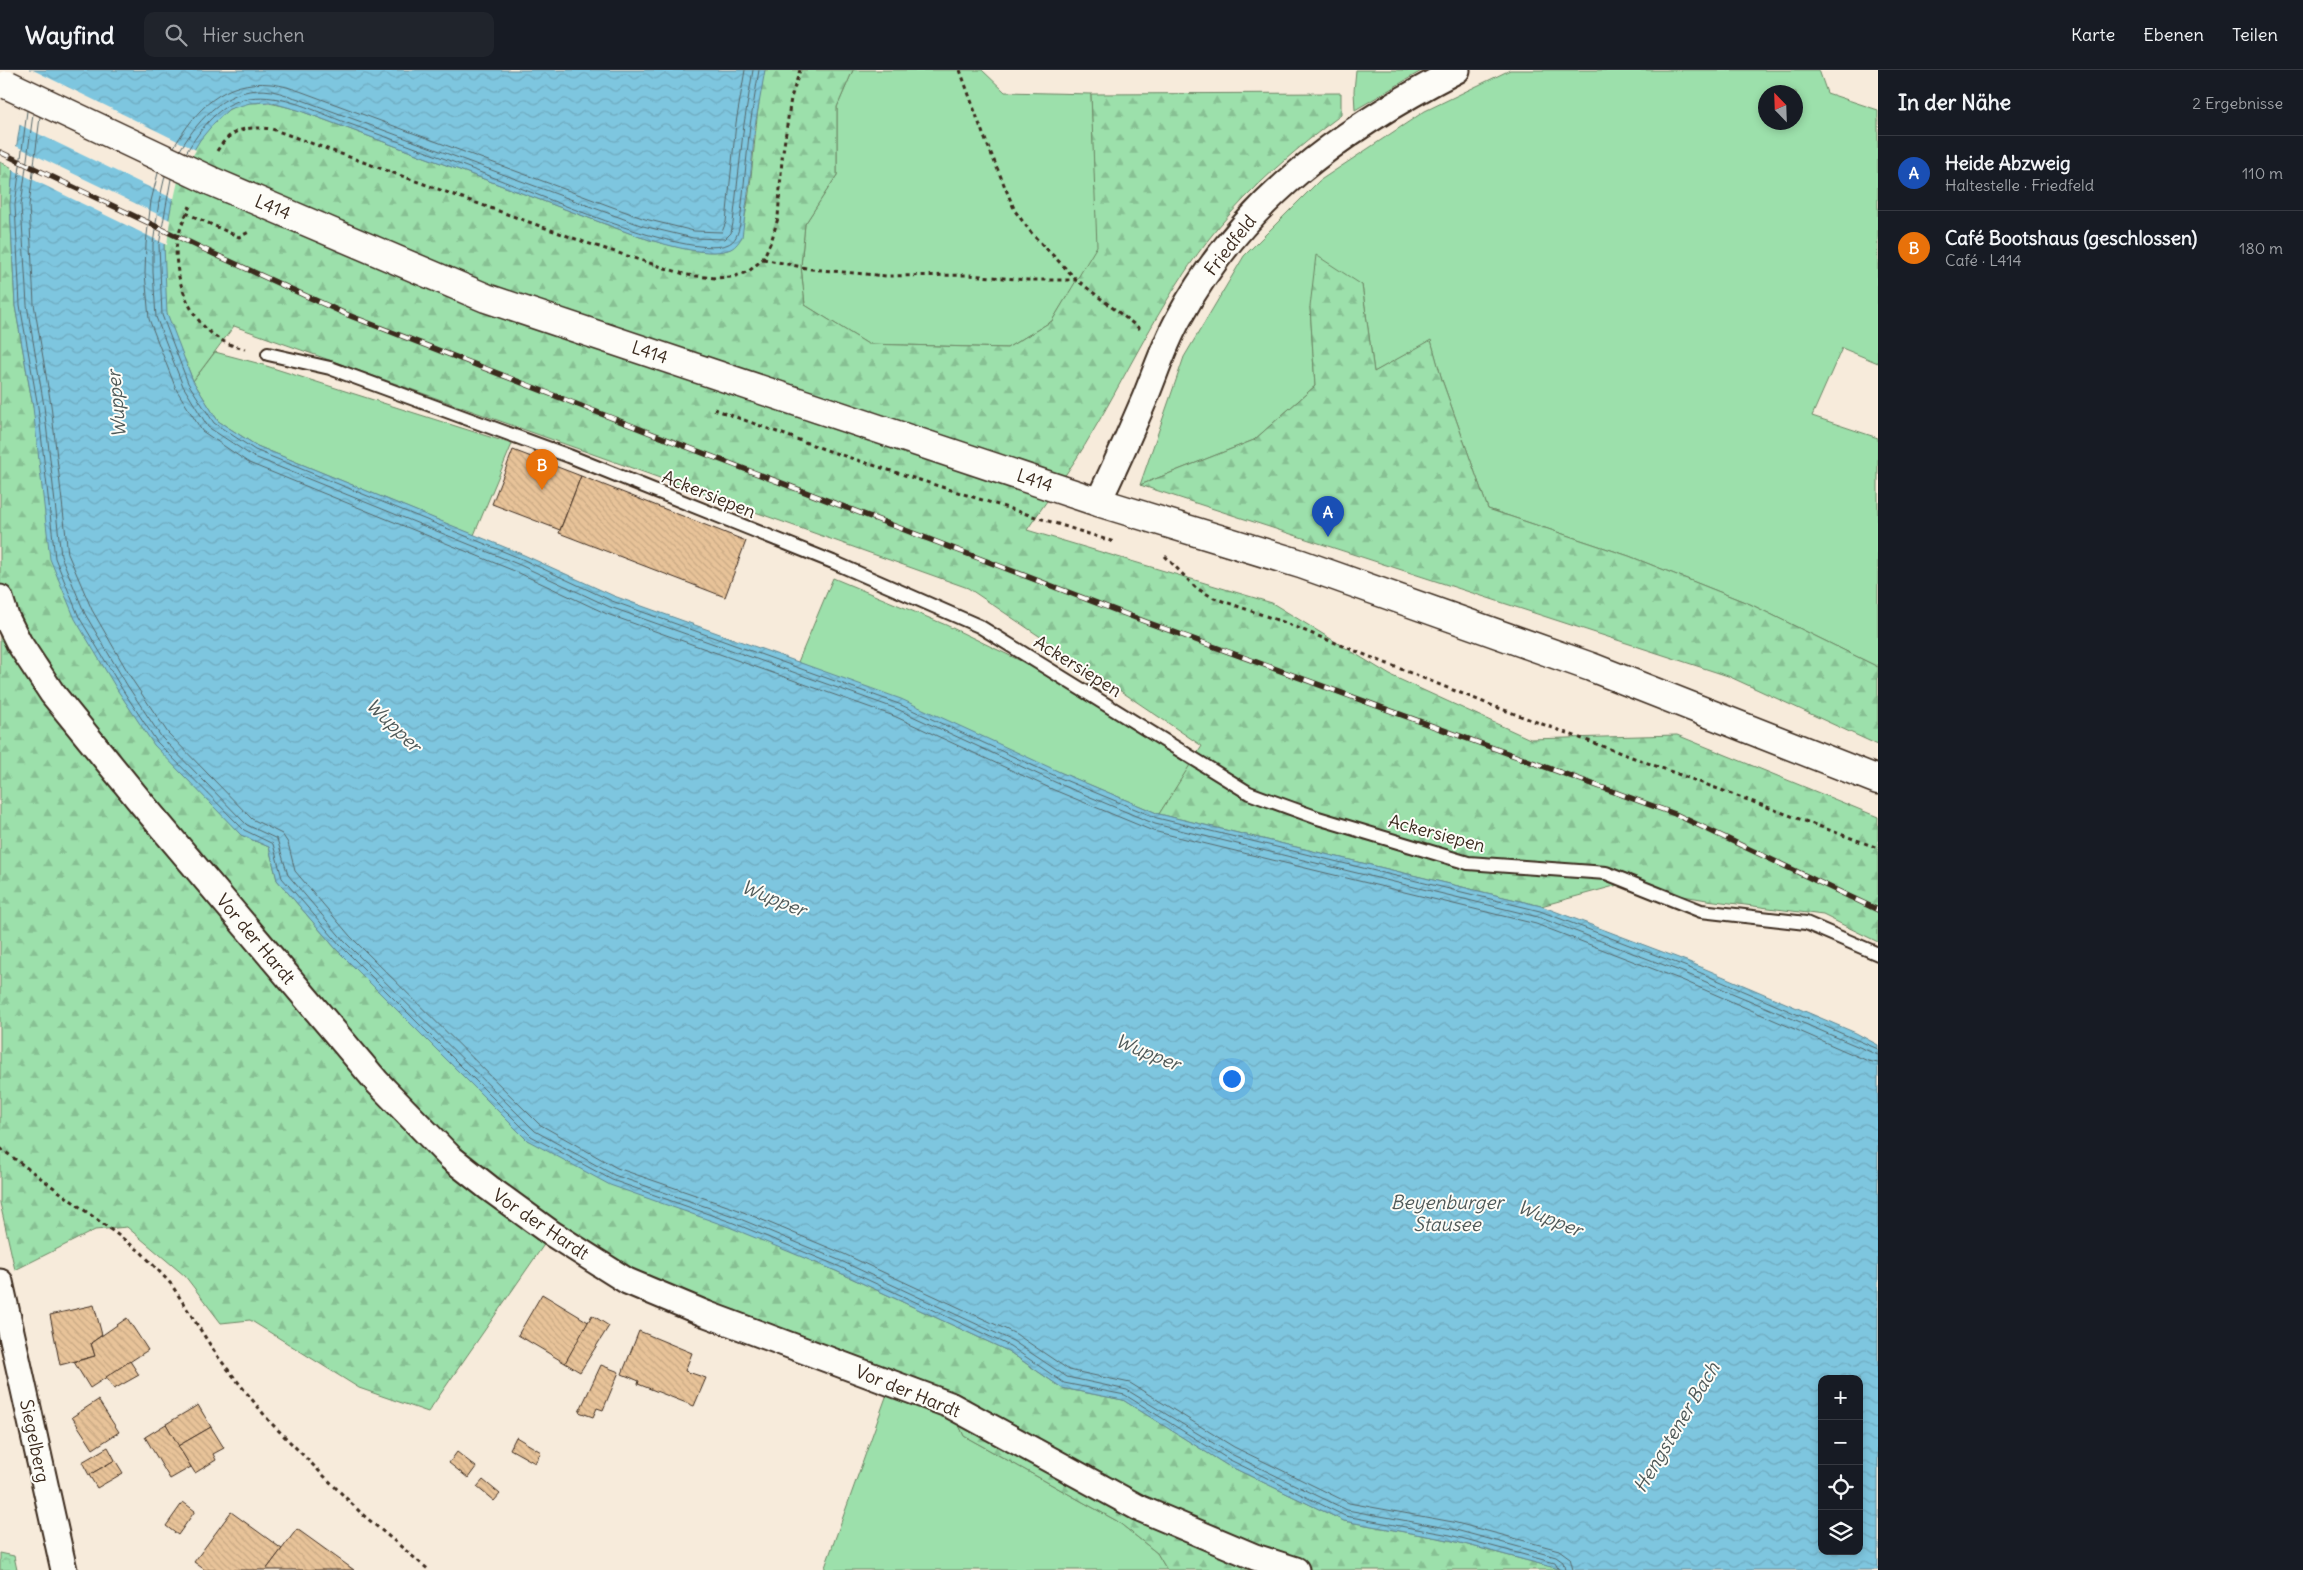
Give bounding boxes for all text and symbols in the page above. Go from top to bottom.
search box [144,12,494,57]
text: Wayfind [25,20,114,50]
icon: search [162,21,190,49]
text: Hier suchen [202,23,304,47]
text: Karte [2071,23,2115,46]
text: Ebenen [2143,23,2204,46]
text: Teilen [2232,23,2278,46]
north arrow [1758,85,1803,130]
text: In der Nähe [1898,89,2011,116]
text: 2 Ergebnisse [2192,93,2283,113]
text: Heide Abzweig [1945,151,2071,175]
text: A [1909,163,1919,183]
text: 110 m [2242,163,2283,183]
text: Haltestelle · Friedfeld [1945,175,2094,195]
street label: L414 [252,189,294,225]
street label: Friedfeld [1199,210,1261,280]
text: Café Bootshaus (geschlossen) [1945,226,2197,250]
text: B [1909,238,1919,258]
text: 180 m [2239,238,2283,258]
text: Café · L414 [1945,250,2022,270]
street label: L414 [629,335,671,369]
water label: Wupper [101,367,131,439]
pin: B [526,449,558,490]
street label: L414 [1014,463,1056,497]
street label: Ackersiepen [659,465,759,523]
pin: A [1312,496,1344,537]
street label: Ackersiepen [1030,630,1126,702]
water label: Wupper [361,693,428,759]
street label: Ackersiepen [1386,809,1488,857]
water label: Wupper [738,874,812,923]
street label: Vor der Hardt [211,889,301,989]
water label: Wupper [1112,1028,1186,1077]
your location [1219,1066,1245,1092]
street label: Vor der Hardt [489,1183,593,1265]
water label: Beyenburger Stausee [1391,1190,1505,1236]
water label: Wupper [1514,1194,1588,1243]
water label: Hengstener Bach [1628,1357,1725,1497]
street label: Vor der Hardt [852,1360,964,1422]
map controls [1818,1375,1863,1555]
button: + [1818,1375,1863,1420]
street label: Siegelberg [15,1397,55,1485]
button: − [1818,1420,1863,1465]
button: locate [1818,1465,1863,1510]
button: layers [1818,1510,1863,1555]

